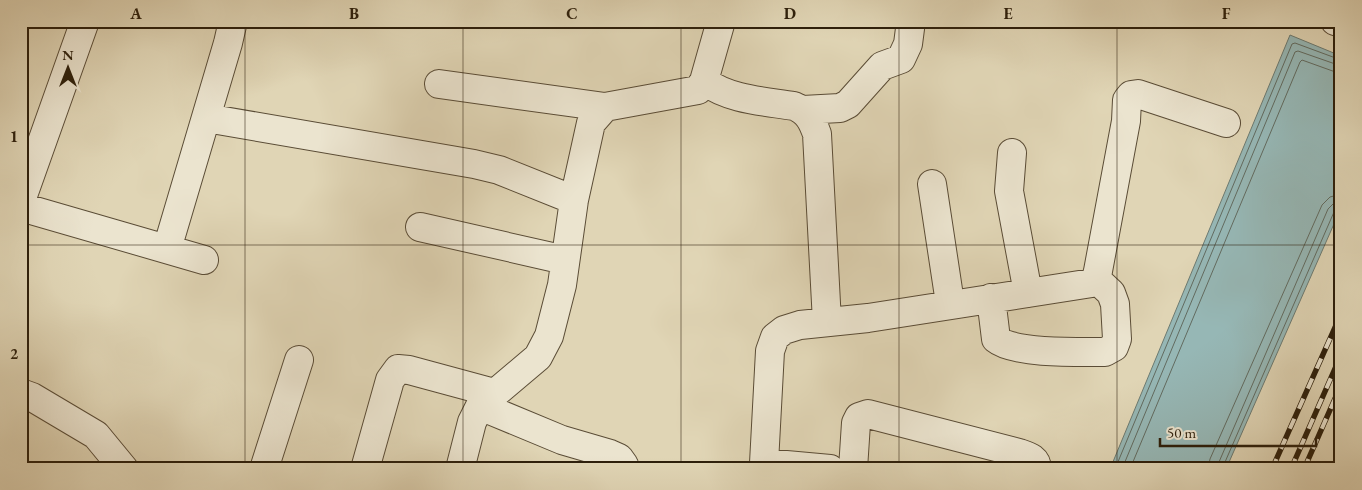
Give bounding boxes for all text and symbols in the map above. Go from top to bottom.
text: A [129,3,142,24]
text: B [349,3,359,24]
text: C [566,3,578,24]
text: D [784,3,796,24]
text: E [1003,3,1013,24]
text: F [1222,3,1231,24]
north arrow [42,42,92,92]
text: N [62,46,74,64]
text: 1 [10,126,18,147]
text: 2 [10,343,19,364]
scale bar [1160,415,1316,447]
text: 50 m [1167,423,1196,442]

